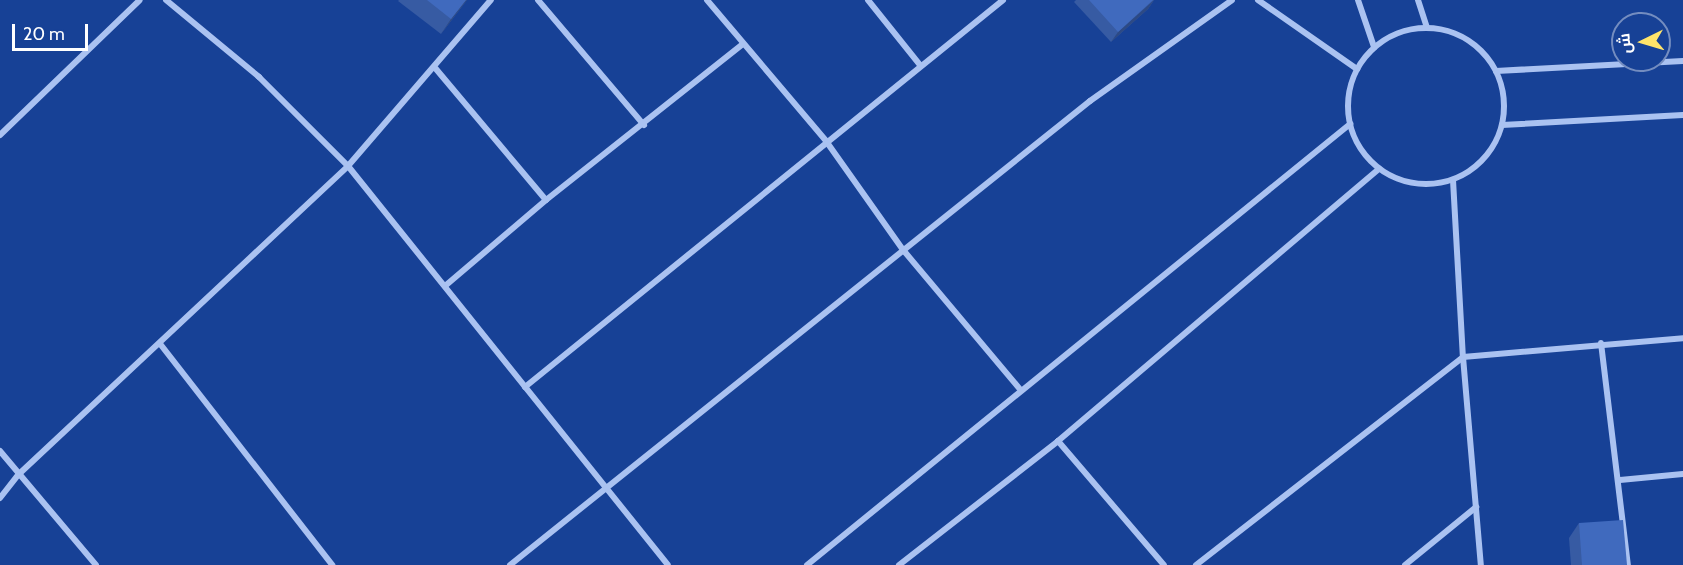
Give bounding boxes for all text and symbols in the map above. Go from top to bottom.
scale bar [15,12,92,50]
north arrow [1611,12,1671,72]
text: 20 m [23,23,65,45]
text: ش [1614,32,1635,54]

